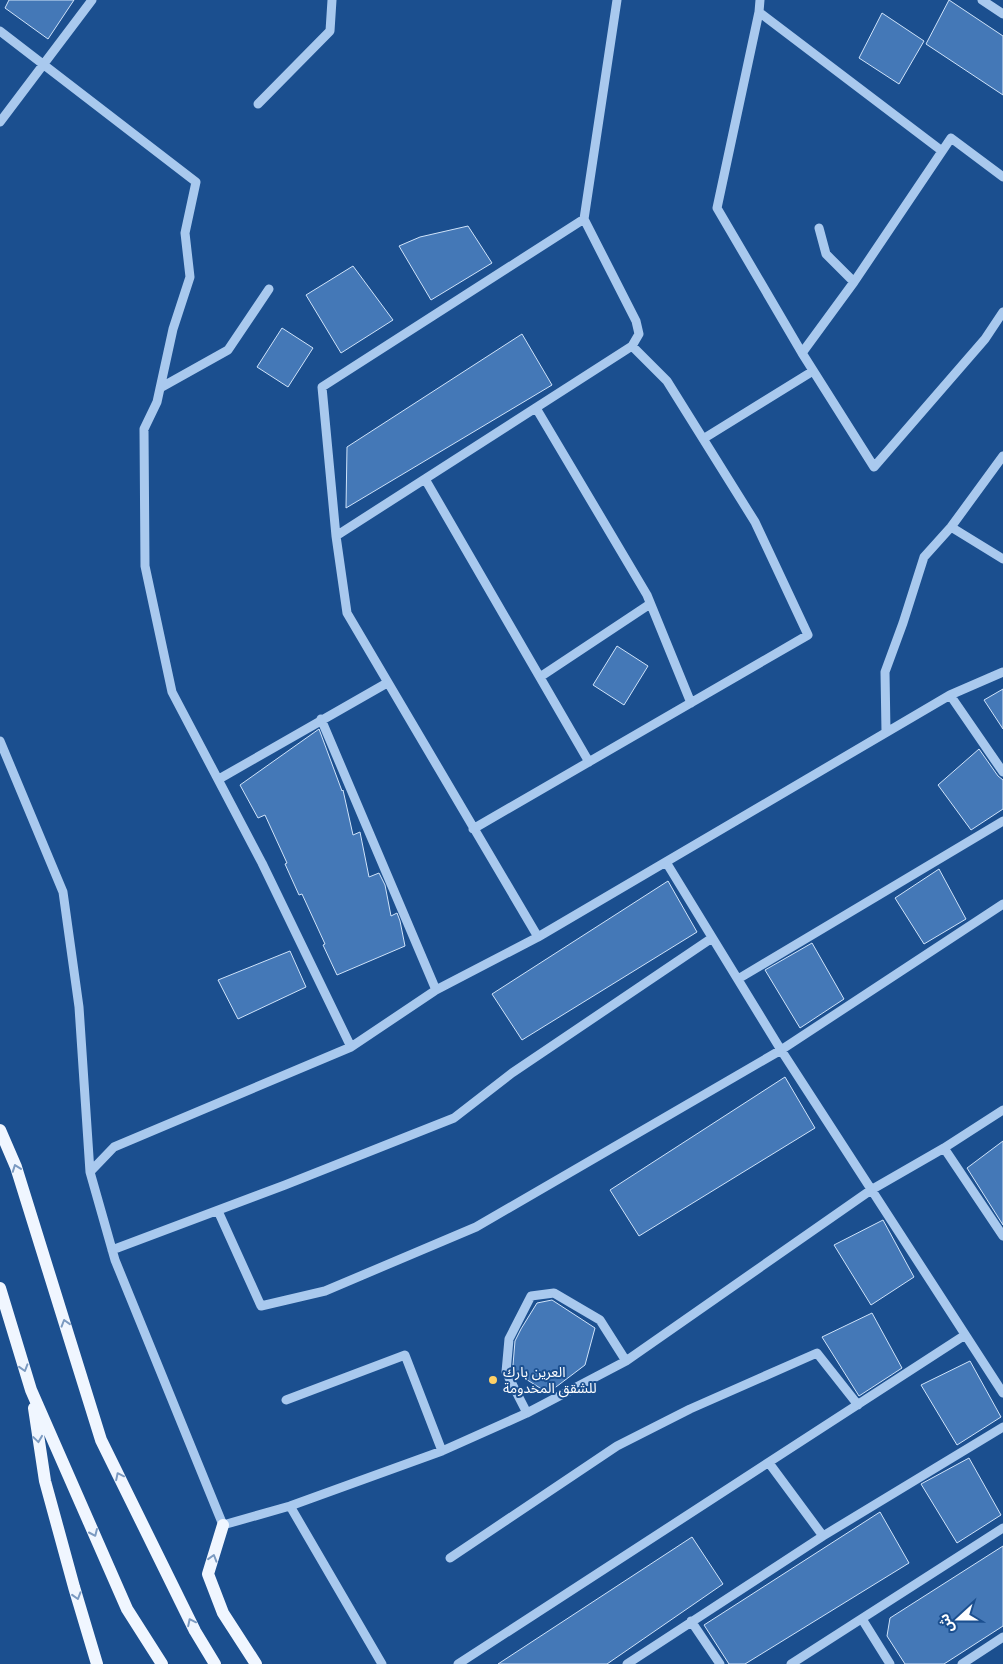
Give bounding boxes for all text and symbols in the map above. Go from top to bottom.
one-way arrow [12,1165,22,1173]
one-way arrow [60,1320,70,1328]
place label: العرين بارك للشقق المخدومة [503,1362,597,1398]
one-way arrow [19,1363,29,1371]
marker: العرين بارك للشقق المخدومة [487,1374,499,1386]
one-way arrow [33,1434,43,1443]
one-way arrow [115,1472,125,1481]
one-way arrow [88,1528,99,1537]
one-way arrow [207,1555,217,1563]
one-way arrow [71,1592,81,1600]
north arrow [933,1594,983,1644]
text: ش [933,1611,959,1636]
one-way arrow [187,1618,197,1627]

